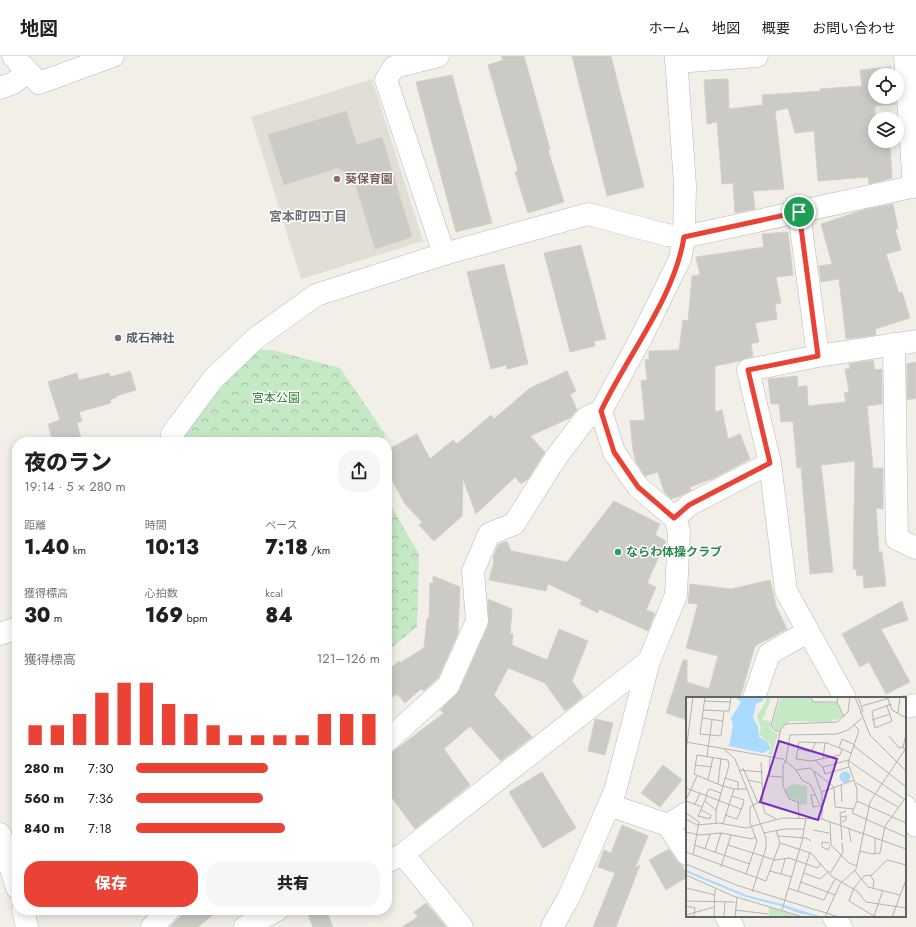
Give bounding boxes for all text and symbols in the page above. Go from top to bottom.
text: 地図 [20,15,58,42]
text: ホーム [648,18,690,38]
text: 地図 [712,18,740,38]
text: 概要 [762,18,790,38]
text: お問い合わせ [812,18,896,38]
map controls [868,68,904,148]
button: locate [868,68,904,104]
button: layers [868,112,904,148]
place label: 葵保育園 [345,170,393,188]
marker: 葵保育園 [332,174,342,184]
pin [782,195,816,229]
icon: arrive [788,201,810,223]
district label: 宮本町四丁目 [269,207,347,226]
place label: 成石神社 [126,329,174,347]
marker: 成石神社 [113,333,123,343]
park label: 宮本公園 [252,389,300,407]
text: 夜のラン [24,446,112,478]
button: share [338,450,380,492]
text: 19:14 · 5 × 280 m [24,477,126,496]
text: 距離 [24,517,46,533]
text: 時間 [145,517,167,533]
text: ペース [265,517,298,533]
text: 1.40 [24,533,69,562]
text: 10:13 [145,533,199,562]
text: 7:18 [265,533,308,562]
text: km [69,542,86,558]
text: /km [308,542,330,558]
place label: ならわ体操クラブ [626,543,722,561]
marker: ならわ体操クラブ [613,547,623,557]
text: 獲得標高 [24,585,68,601]
text: 心拍数 [145,585,178,601]
text: kcal [265,585,283,601]
text: 30 [24,601,50,630]
text: 169 [145,601,183,630]
text: 84 [265,601,293,630]
text: m [50,610,62,626]
text: bpm [183,610,208,626]
text: 121–126 m [317,649,380,668]
text: 獲得標高 [24,650,76,669]
inset map [686,697,906,917]
text: 280 m [24,759,64,778]
text: 7:30 [88,759,114,778]
text: 560 m [24,789,64,808]
text: 7:36 [88,789,113,808]
text: 840 m [24,819,64,838]
text: 7:18 [88,819,112,838]
button: 保存 [24,861,198,907]
button: 共有 [206,861,380,907]

